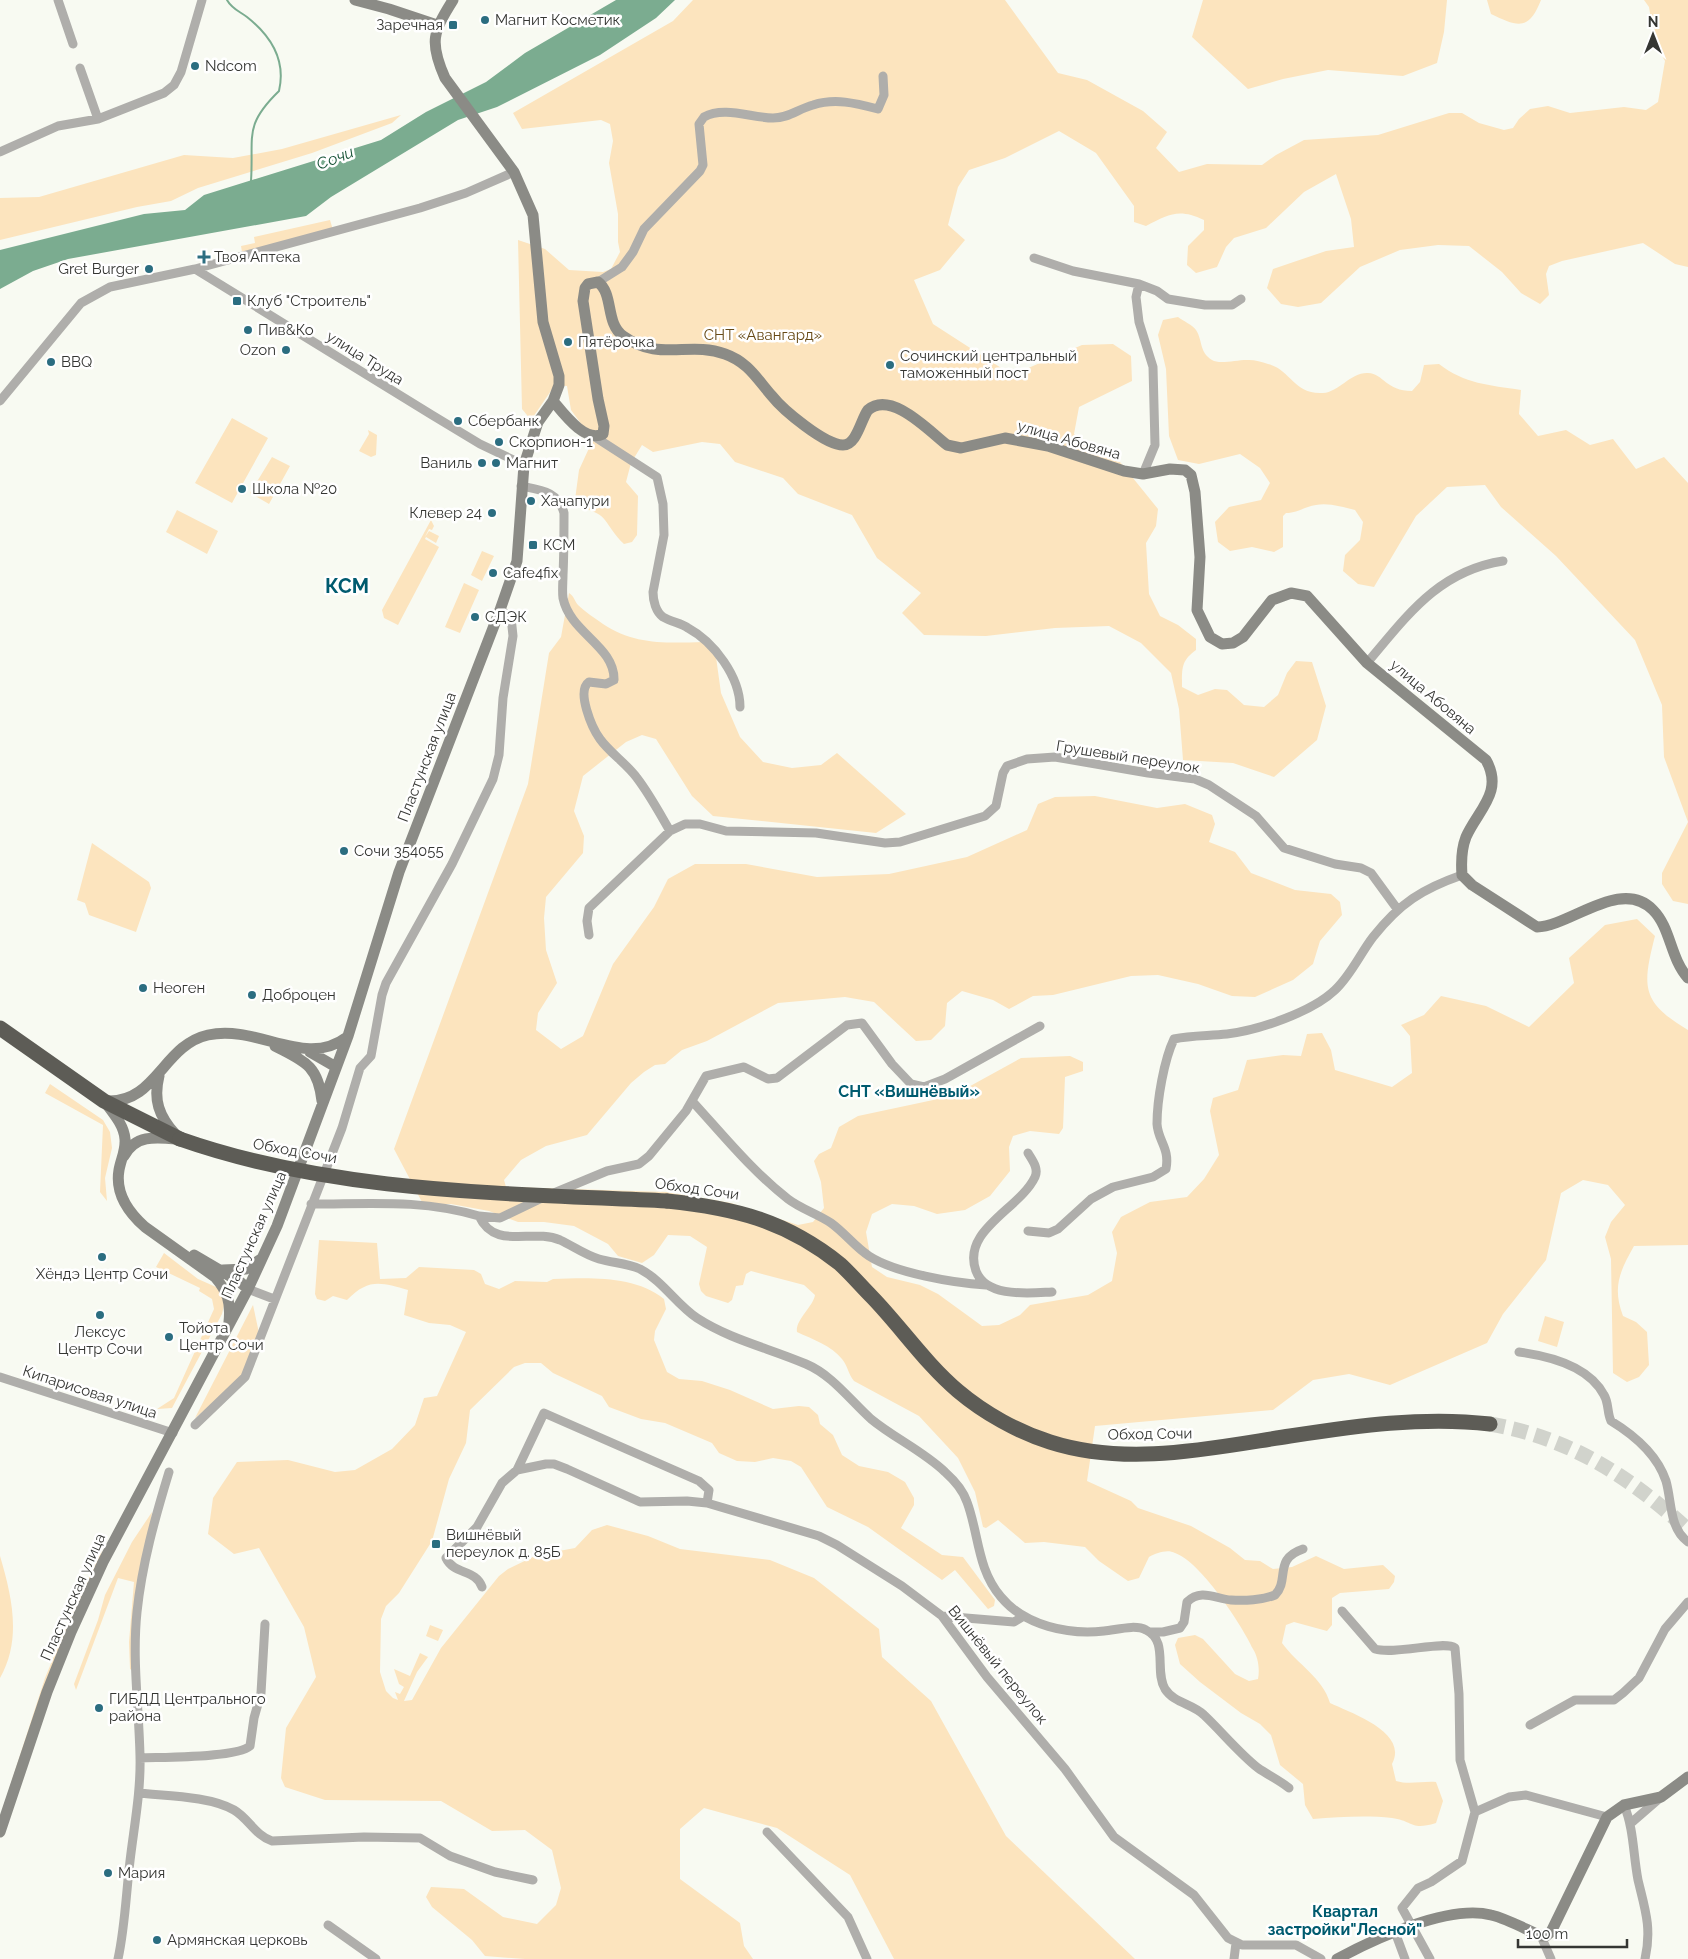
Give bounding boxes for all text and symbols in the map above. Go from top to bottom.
north arrow [1628,10,1678,60]
place label: Магнит Косметик [495,11,621,29]
marker: Магнит Косметик [479,14,491,26]
text: N [1648,14,1658,30]
place label: Заречная [376,16,443,34]
marker: Заречная [447,19,459,31]
place label: Ndcom [205,57,257,75]
marker: Ndcom [189,60,201,72]
water label: Сочи [314,142,356,174]
place label: Твоя Аптека [214,248,300,266]
marker: Твоя Аптека [198,251,210,263]
place label: Gret Burger [58,260,140,278]
marker: Gret Burger [143,263,155,275]
place label: Клуб "Строитель" [247,292,371,310]
marker: Клуб "Строитель" [231,295,243,307]
place label: Пив&Ко [258,321,314,339]
marker: Пив&Ко [242,324,254,336]
park label: СНТ «Авангард» [704,326,822,344]
street label: улица Труда [323,327,407,389]
place label: Пятёрочка [578,333,654,351]
marker: Пятёрочка [562,336,574,348]
place label: Ozon [240,341,276,359]
marker: Ozon [280,344,292,356]
place label: Сочинский центральный таможенный пост [900,347,1077,382]
place label: BBQ [61,353,92,371]
marker: BBQ [45,356,57,368]
marker: Сочинский центральный таможенный пост [884,359,896,371]
place label: Сбербанк [468,412,539,430]
marker: Сбербанк [452,415,464,427]
street label: улица Абовяна [1015,417,1123,463]
place label: Скорпион-1 [509,433,593,451]
marker: Скорпион-1 [493,436,505,448]
place label: Ваниль [420,454,472,472]
place label: Магнит [506,454,558,472]
marker: Ваниль [476,457,488,469]
marker: Магнит [490,457,502,469]
place label: Школа №20 [252,480,337,498]
marker: Школа №20 [236,483,248,495]
place label: Хачапури [541,492,609,510]
marker: Хачапури [525,495,537,507]
place label: Клевер 24 [409,504,482,522]
marker: Клевер 24 [486,507,498,519]
place label: КСМ [543,536,575,554]
marker: КСМ [527,539,539,551]
place label: Cafe4fix [503,564,559,582]
marker: Cafe4fix [487,567,499,579]
district label: КСМ [325,574,369,598]
place label: СДЭК [485,608,527,626]
marker: СДЭК [469,611,481,623]
street label: улица Абовяна [1386,656,1480,738]
street label: Пластунская улица [394,690,460,824]
street label: Грушевый переулок [1055,737,1201,777]
place label: Сочи 354055 [354,842,444,860]
marker: Сочи 354055 [338,845,350,857]
place label: Неоген [153,979,205,997]
marker: Неоген [137,982,149,994]
place label: Доброцен [262,986,336,1004]
marker: Доброцен [246,989,258,1001]
district label: СНТ «Вишнёвый» [838,1082,980,1101]
street label: Обход Сочи [252,1135,338,1167]
street label: Пластунская улица [218,1169,290,1301]
street label: Обход Сочи [654,1174,740,1204]
marker: Хёндэ Центр Сочи [96,1251,108,1263]
place label: Хёндэ Центр Сочи [36,1265,168,1283]
marker: Лексус Центр Сочи [94,1309,106,1321]
place label: Тойота Центр Сочи [179,1319,264,1354]
place label: Лексус Центр Сочи [58,1323,142,1358]
marker: Тойота Центр Сочи [163,1331,175,1343]
street label: Кипарисовая улица [21,1362,159,1422]
street label: Обход Сочи [1107,1424,1193,1444]
place label: Вишнёвый переулок д. 85Б [446,1526,561,1561]
street label: Пластунская улица [37,1531,109,1663]
marker: Вишнёвый переулок д. 85Б [430,1538,442,1550]
street label: Вишнёвый переулок [944,1602,1052,1728]
place label: ГИБДД Центрального района [109,1690,266,1725]
marker: ГИБДД Центрального района [93,1702,105,1714]
place label: Мария [118,1864,165,1882]
marker: Мария [102,1867,114,1879]
district label: Квартал застройки"Лесной" [1268,1902,1422,1939]
scale bar [1518,1916,1627,1948]
text: 100 m [1526,1925,1568,1943]
place label: Армянская церковь [167,1931,308,1949]
marker: Армянская церковь [151,1934,163,1946]

